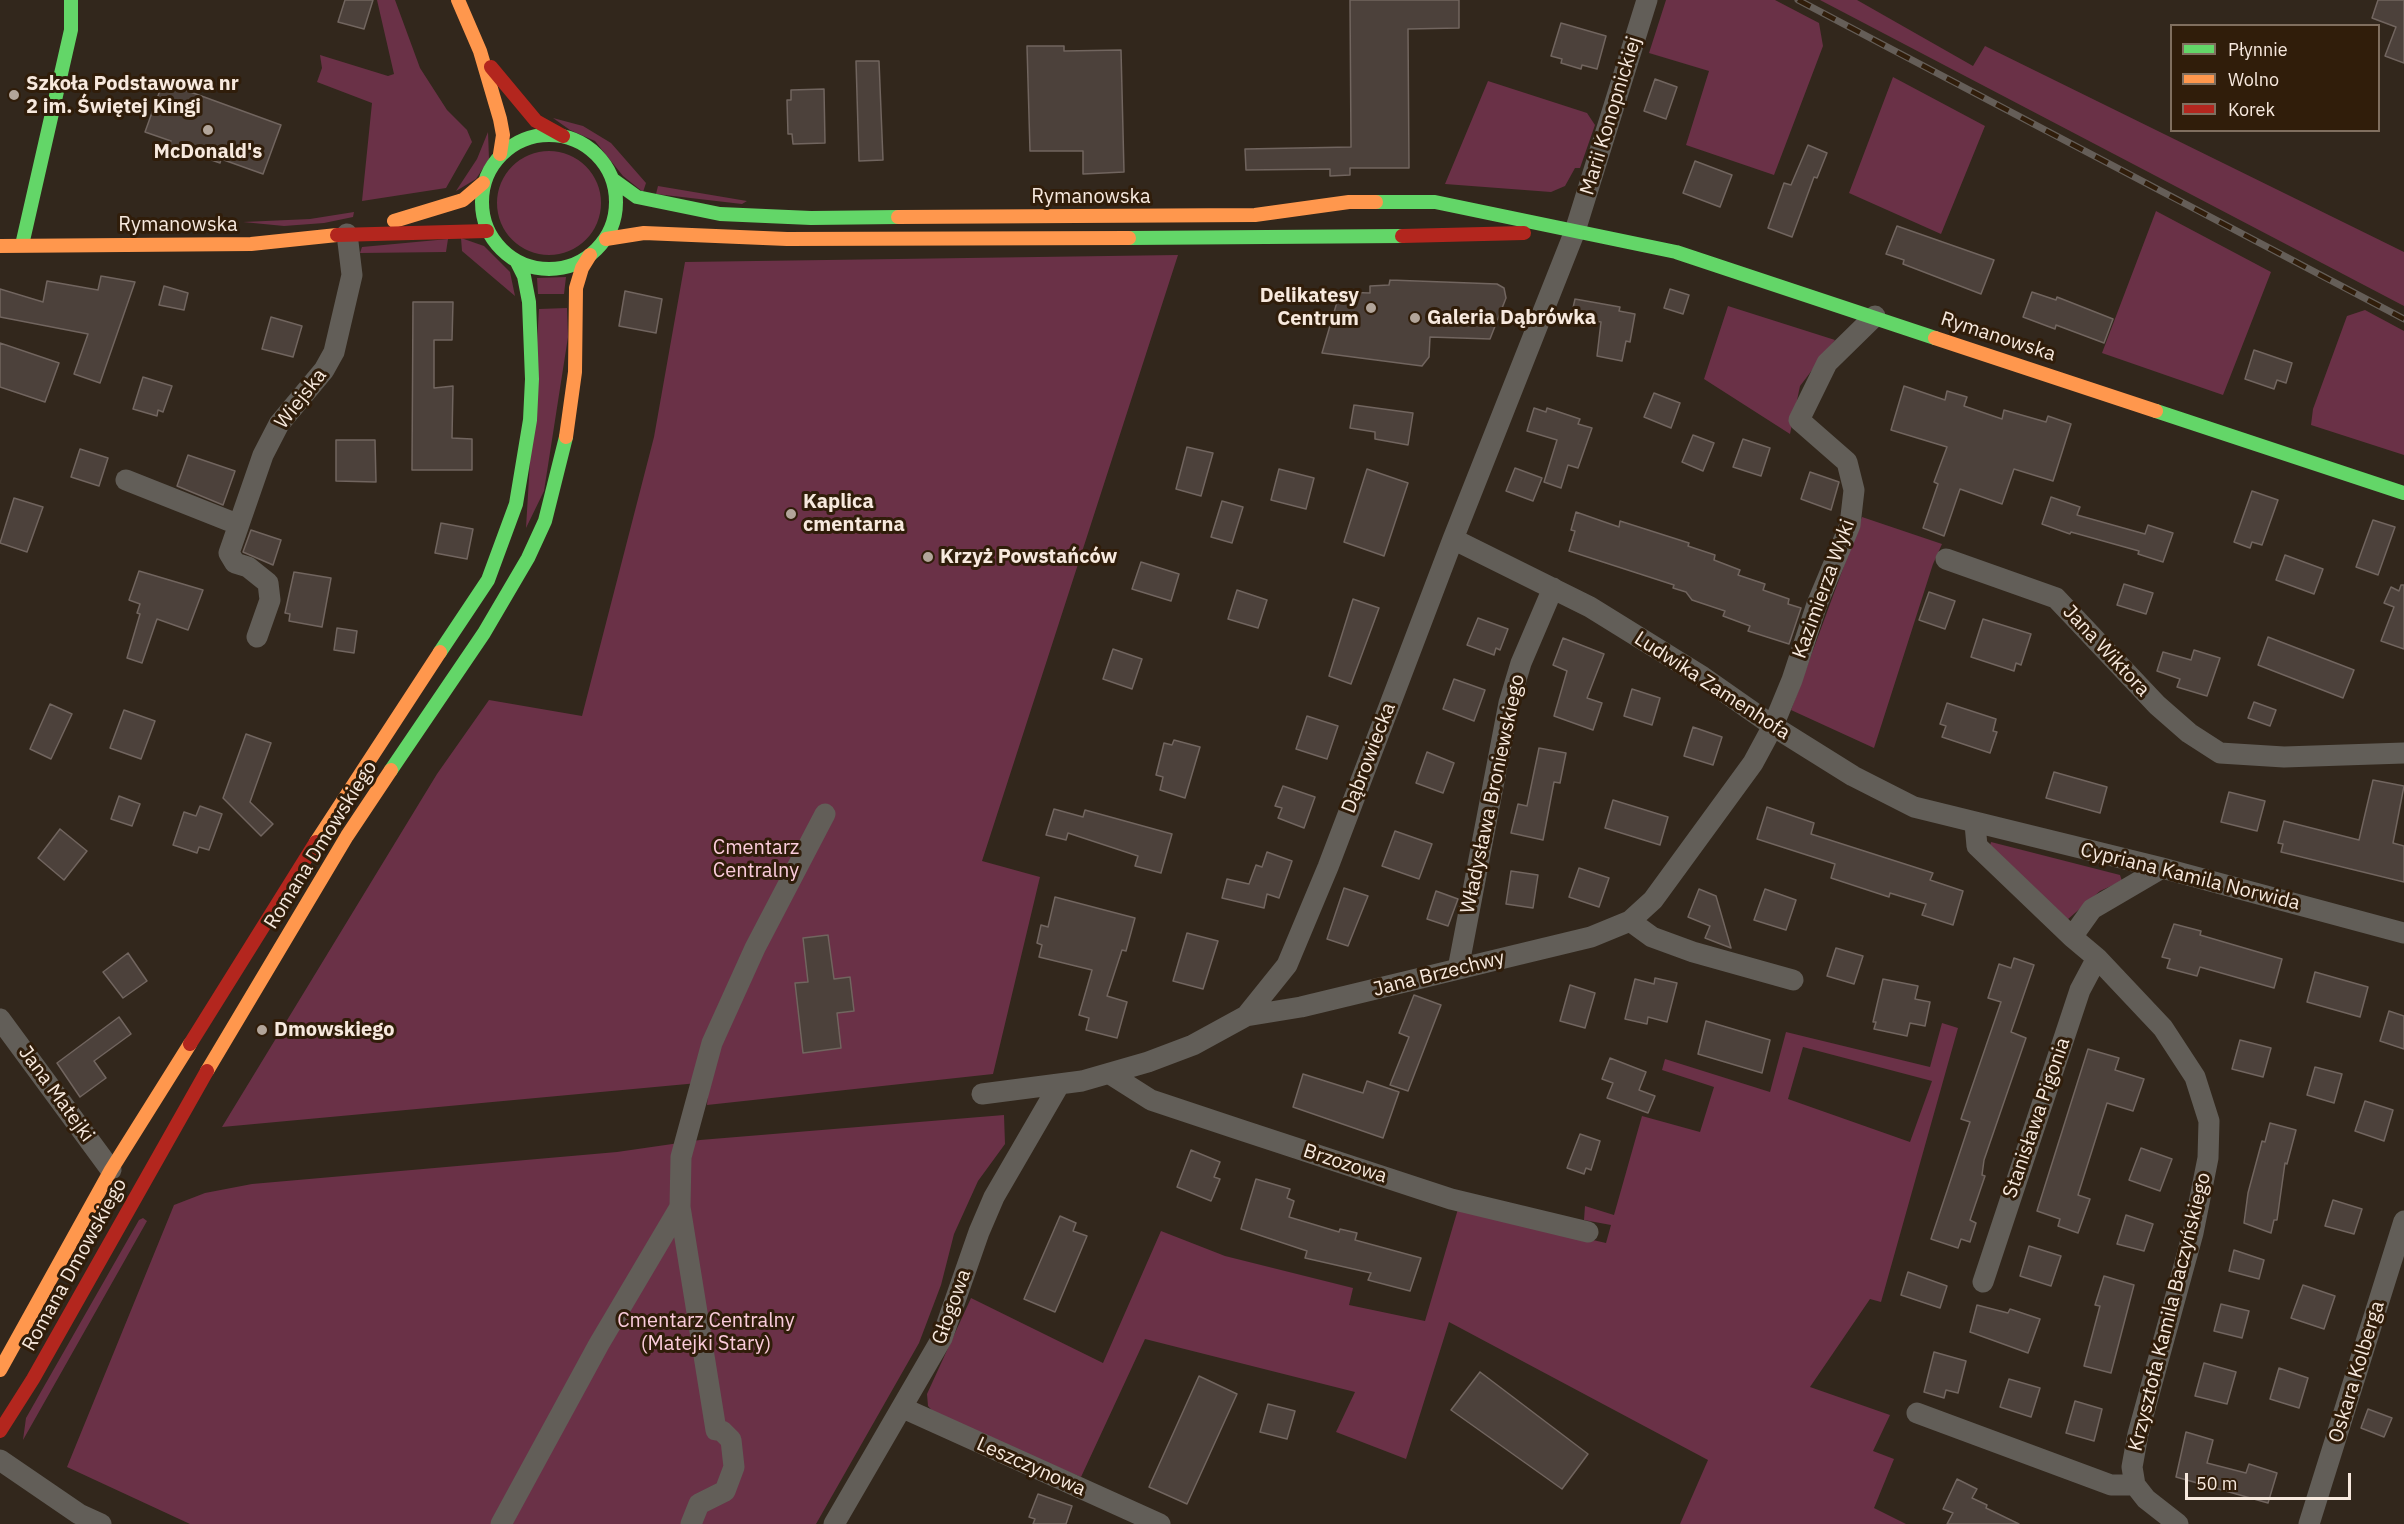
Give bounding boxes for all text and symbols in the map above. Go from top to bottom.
legend [2170,24,2380,132]
street label: Marii Konopnickiej [1575,34,1647,198]
text: Płynnie [2228,38,2288,61]
text: Wolno [2228,68,2279,91]
place label: Szkoła Podstawowa nr 2 im. Świętej Kingi [26,72,239,119]
marker: Szkoła Podstawowa nr 2 im. Świętej Kingi [7,88,21,102]
text: Korek [2228,98,2275,121]
marker: McDonald's [201,123,215,137]
place label: McDonald's [154,140,262,164]
street label: Rymanowska [1031,185,1151,209]
street label: Rymanowska [118,213,238,237]
place label: Delikatesy Centrum [1260,284,1359,331]
marker: Delikatesy Centrum [1364,301,1378,315]
place label: Galeria Dąbrówka [1427,306,1596,330]
street label: Rymanowska [1937,307,2059,367]
marker: Galeria Dąbrówka [1408,311,1422,325]
street label: Wiejska [270,364,332,434]
place label: Kaplica cmentarna [803,490,905,537]
marker: Kaplica cmentarna [784,507,798,521]
street label: Kazimierza Wyki [1788,516,1860,662]
place label: Krzyż Powstańców [940,545,1117,569]
marker: Krzyż Powstańców [921,550,935,564]
street label: Jana Wiktora [2057,600,2155,702]
street label: Ludwika Zamenhofa [1630,627,1794,745]
street label: Władysława Broniewskiego [1456,672,1530,916]
street label: Dąbrowiecka [1337,699,1401,817]
street label: Romana Dmowskiego [259,756,383,934]
park label: Cmentarz Centralny [713,836,799,883]
street label: Cypriana Kamila Norwida [2078,838,2302,916]
street label: Jana Brzechwy [1371,946,1507,1002]
place label: Dmowskiego [274,1018,394,1042]
marker: Dmowskiego [255,1023,269,1037]
street label: Stanisława Pigonia [1998,1035,2076,1201]
street label: Jana Matejki [13,1041,99,1147]
street label: Brzozowa [1300,1139,1390,1189]
street label: Krzysztofa Kamila Baczyńskiego [2124,1170,2216,1454]
street label: Romana Dmowskiego [18,1174,132,1356]
street label: Głogowa [927,1266,977,1348]
street label: Oskara Kolberga [2324,1298,2390,1446]
park label: Cmentarz Centralny (Matejki Stary) [617,1309,795,1356]
street label: Leszczynowa [973,1432,1089,1502]
scale bar [2188,1461,2354,1499]
text: 50 m [2196,1472,2238,1495]

